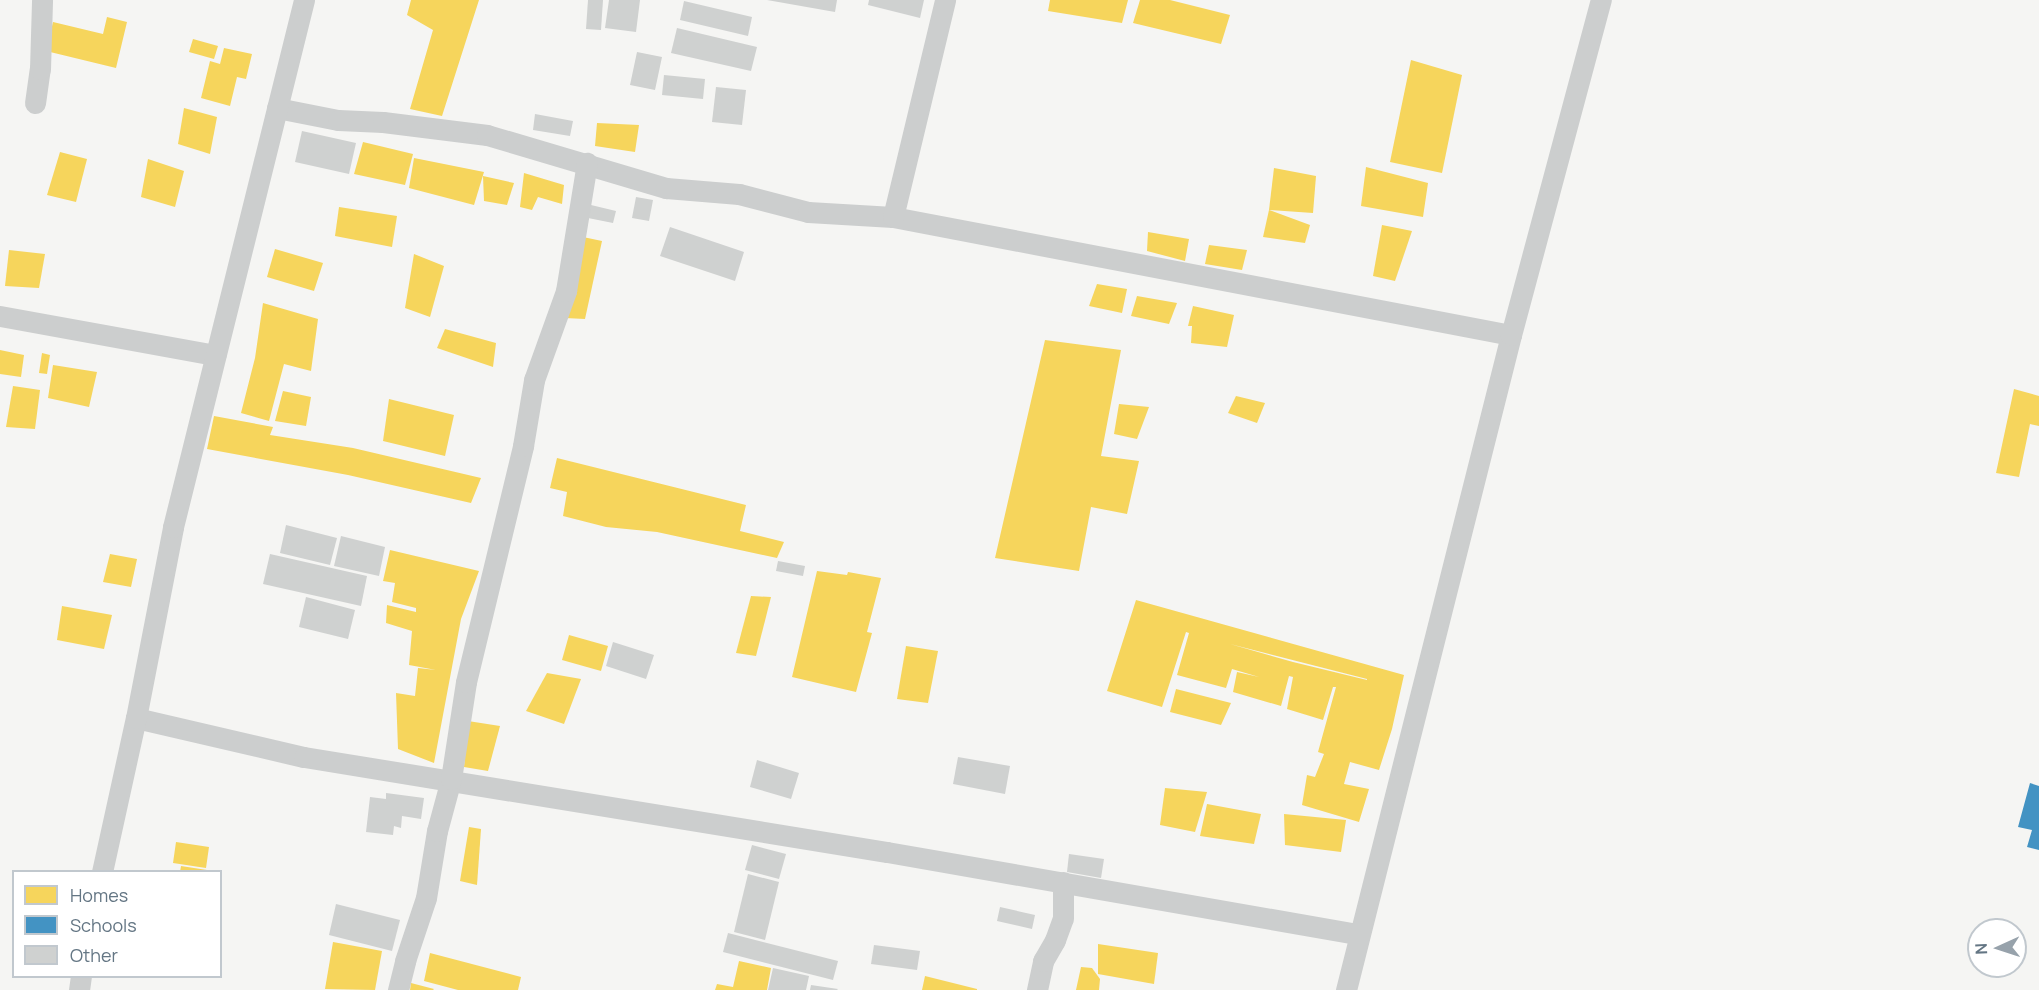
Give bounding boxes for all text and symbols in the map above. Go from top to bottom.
legend [12,870,222,978]
text: Homes [70,883,128,907]
text: Schools [70,913,137,937]
north arrow [1967,918,2027,978]
text: Other [70,943,118,967]
text: N [1970,943,1992,955]

